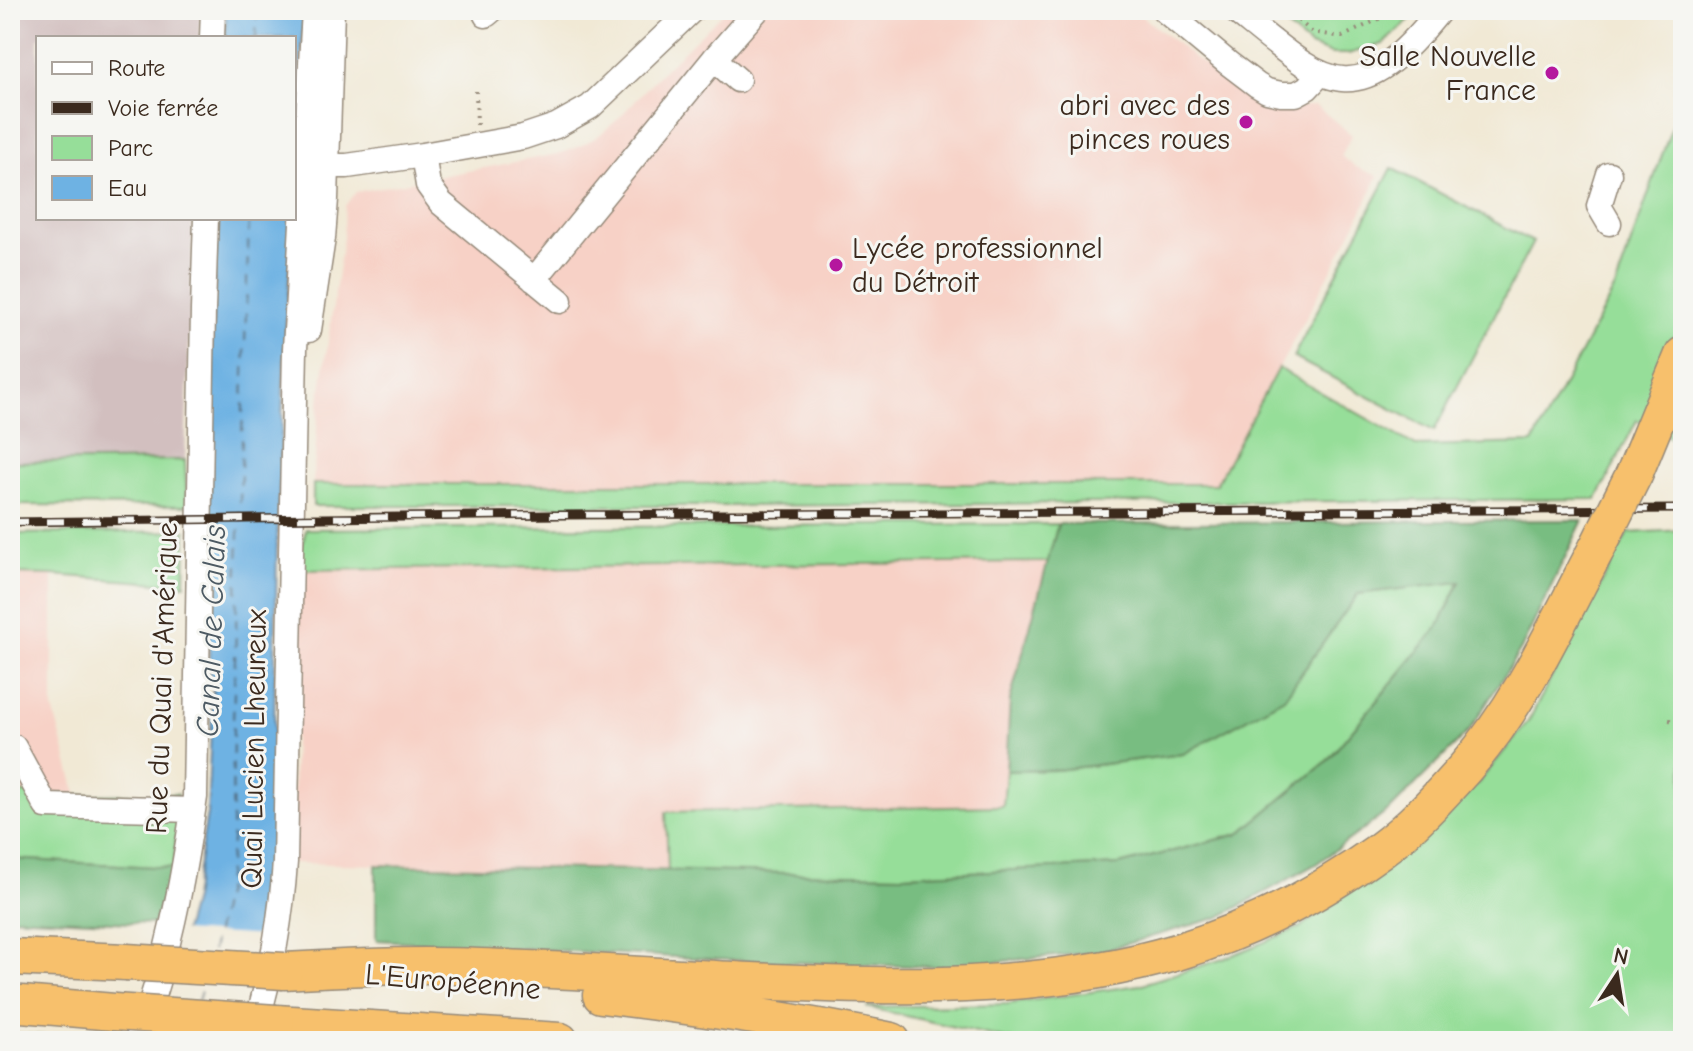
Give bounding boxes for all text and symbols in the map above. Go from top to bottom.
legend [36,36,296,220]
place label: Salle Nouvelle France [1360,39,1536,108]
text: Route [108,54,165,82]
marker: Salle Nouvelle France [1543,64,1561,82]
place label: abri avec des pinces roues [1059,88,1230,157]
text: Voie ferrée [108,94,218,122]
marker: abri avec des pinces roues [1237,113,1255,131]
text: Parc [108,134,153,162]
text: Eau [108,174,147,202]
place label: Lycée professionnel du Détroit [852,231,1103,300]
marker: Lycée professionnel du Détroit [827,256,845,274]
street label: Rue du Quai d'Amérique [139,521,185,835]
water label: Canal de Calais [189,524,233,737]
street label: Quai Lucien Lheureux [234,608,274,889]
north arrow [1577,935,1657,1015]
text: N [1611,942,1631,971]
street label: L'Européenne [364,957,542,1007]

